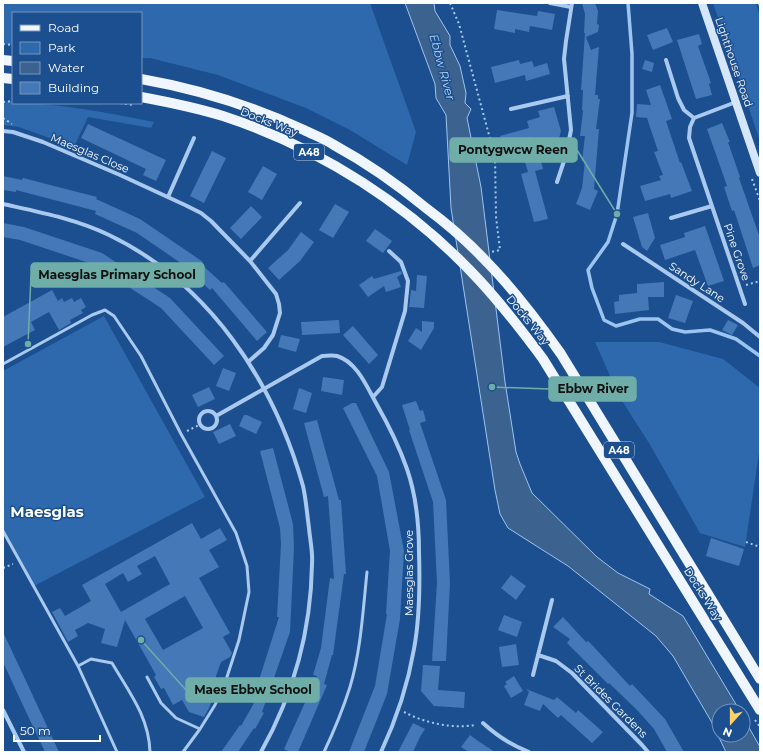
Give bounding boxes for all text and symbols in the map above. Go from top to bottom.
legend [12,12,142,104]
street label: Lighthouse Road [712,15,756,109]
text: Road [48,20,79,35]
water label: Ebbw River [426,32,459,102]
text: Park [48,40,76,55]
text: Water [48,60,85,75]
text: Building [48,80,99,95]
street label: Docks Way [238,104,300,140]
street label: Maesglas Close [49,130,132,176]
callout: Pontygwcw Reen [450,138,577,162]
text: Pontygwcw Reen [458,142,568,157]
road number: A48 [294,144,324,160]
street label: Pine Grove [721,221,753,283]
street label: Sandy Lane [666,259,728,305]
callout: Maesglas Primary School [31,263,204,287]
text: Maesglas Primary School [38,267,196,282]
street label: Docks Way [503,292,553,348]
callout: Ebbw River [549,377,636,401]
text: Ebbw River [557,381,629,396]
road number: A48 [604,442,634,458]
district label: Maesglas [10,502,84,521]
street label: Maesglas Grove [402,530,416,616]
street label: Docks Way [681,565,725,623]
street label: St Brides Gardens [571,661,651,741]
callout: Maes Ebbw School [186,678,319,702]
text: Maes Ebbw School [194,682,312,697]
north arrow [711,703,751,743]
scale bar [14,717,100,743]
text: 50 m [20,723,51,738]
text: N [721,724,734,740]

